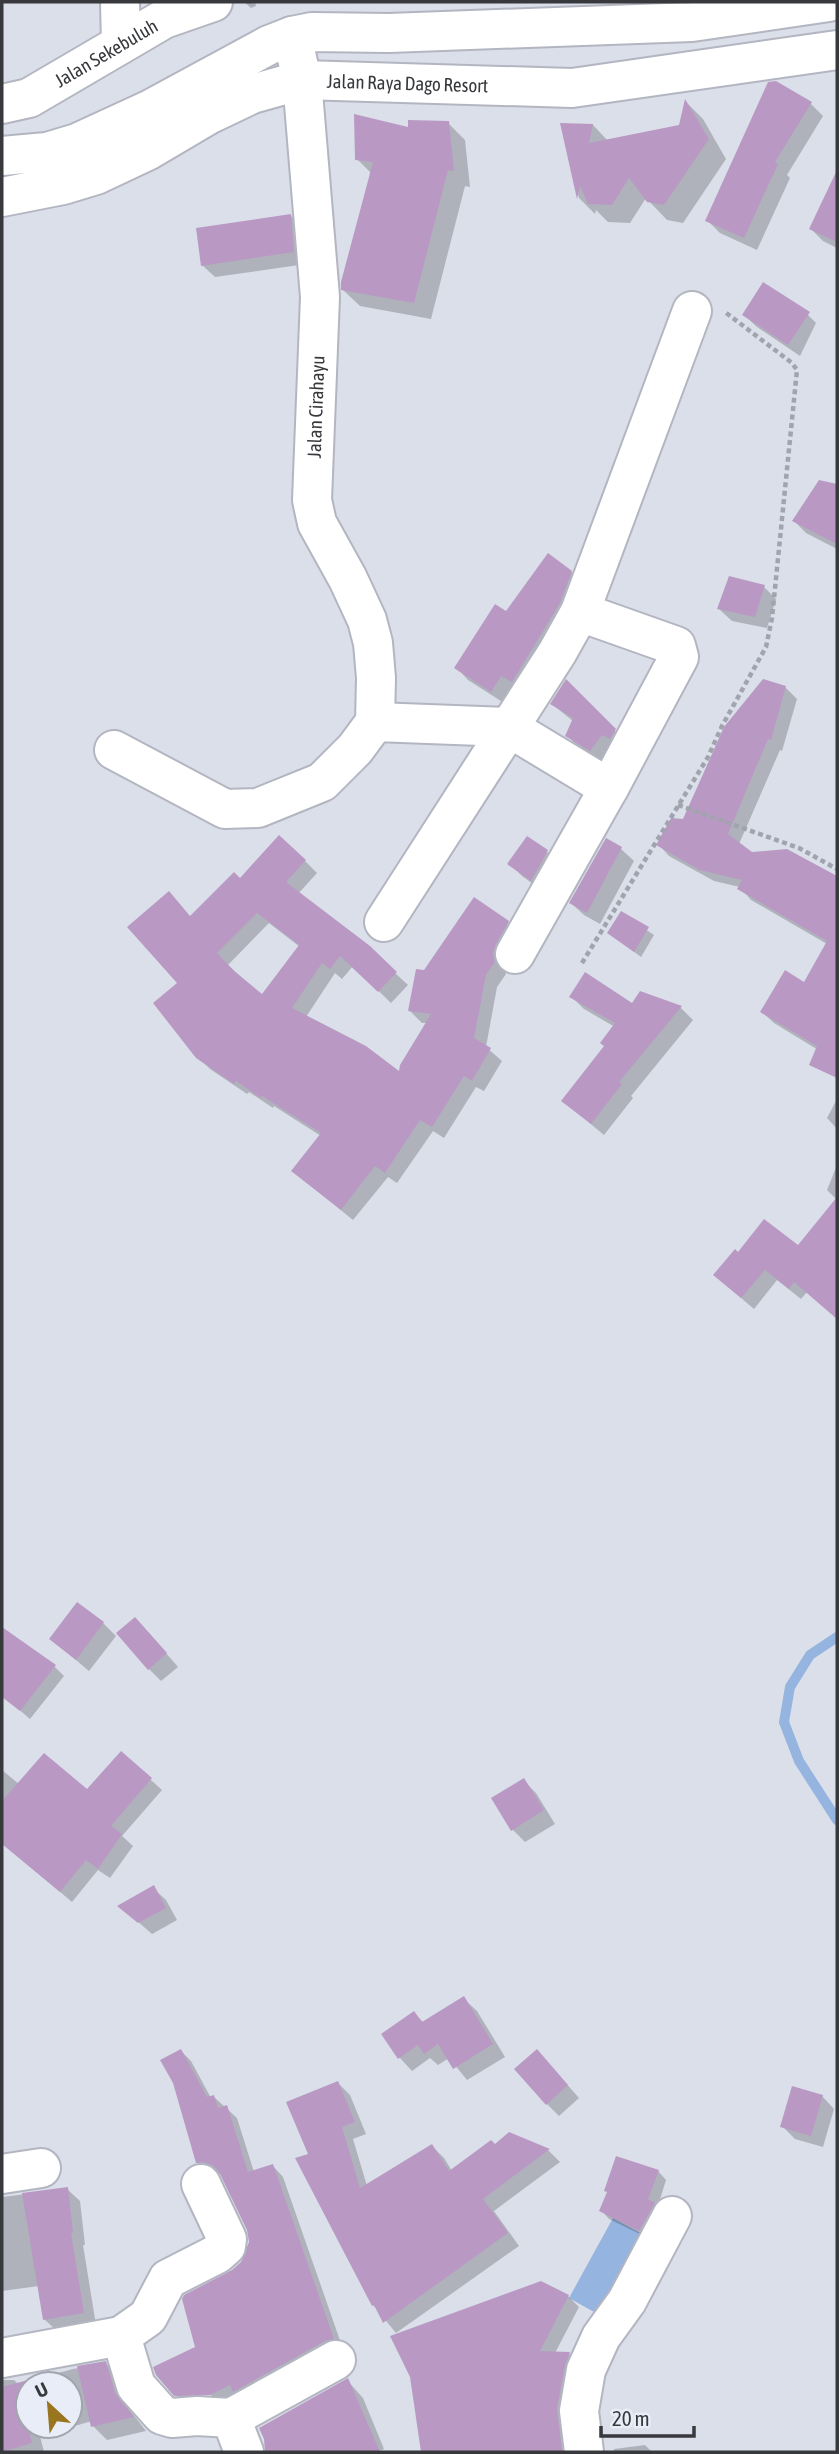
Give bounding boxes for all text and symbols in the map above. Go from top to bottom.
street label: Jalan Sekebuluh [51,14,162,92]
street label: Jalan Raya Dago Resort [326,70,489,97]
street label: Jalan Cirahayu [303,355,329,459]
north arrow [14,2370,84,2440]
text: U [32,2377,51,2402]
scale bar [601,2394,694,2438]
text: 20 m [612,2406,650,2430]

